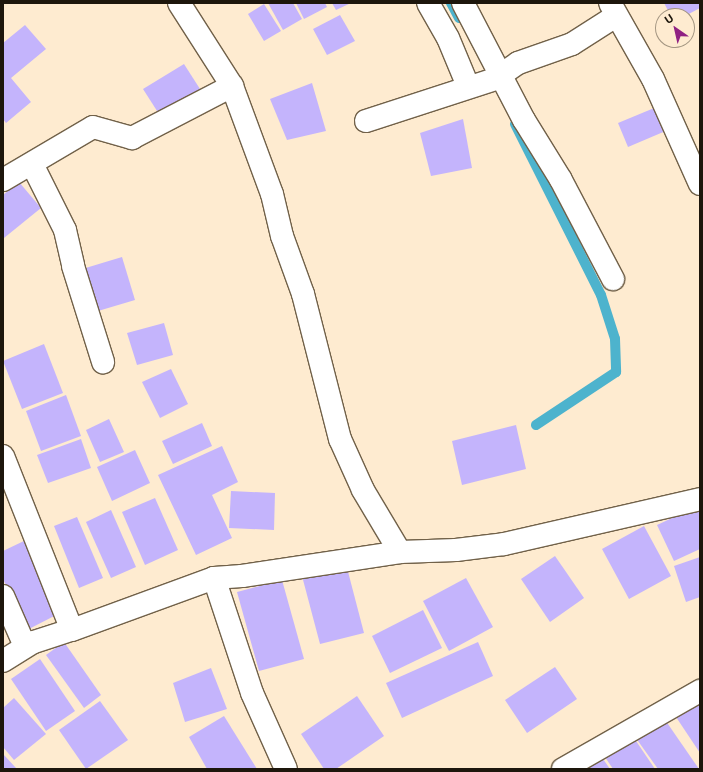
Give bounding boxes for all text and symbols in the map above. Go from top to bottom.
north arrow [655,8,695,48]
text: U [661,10,676,27]

